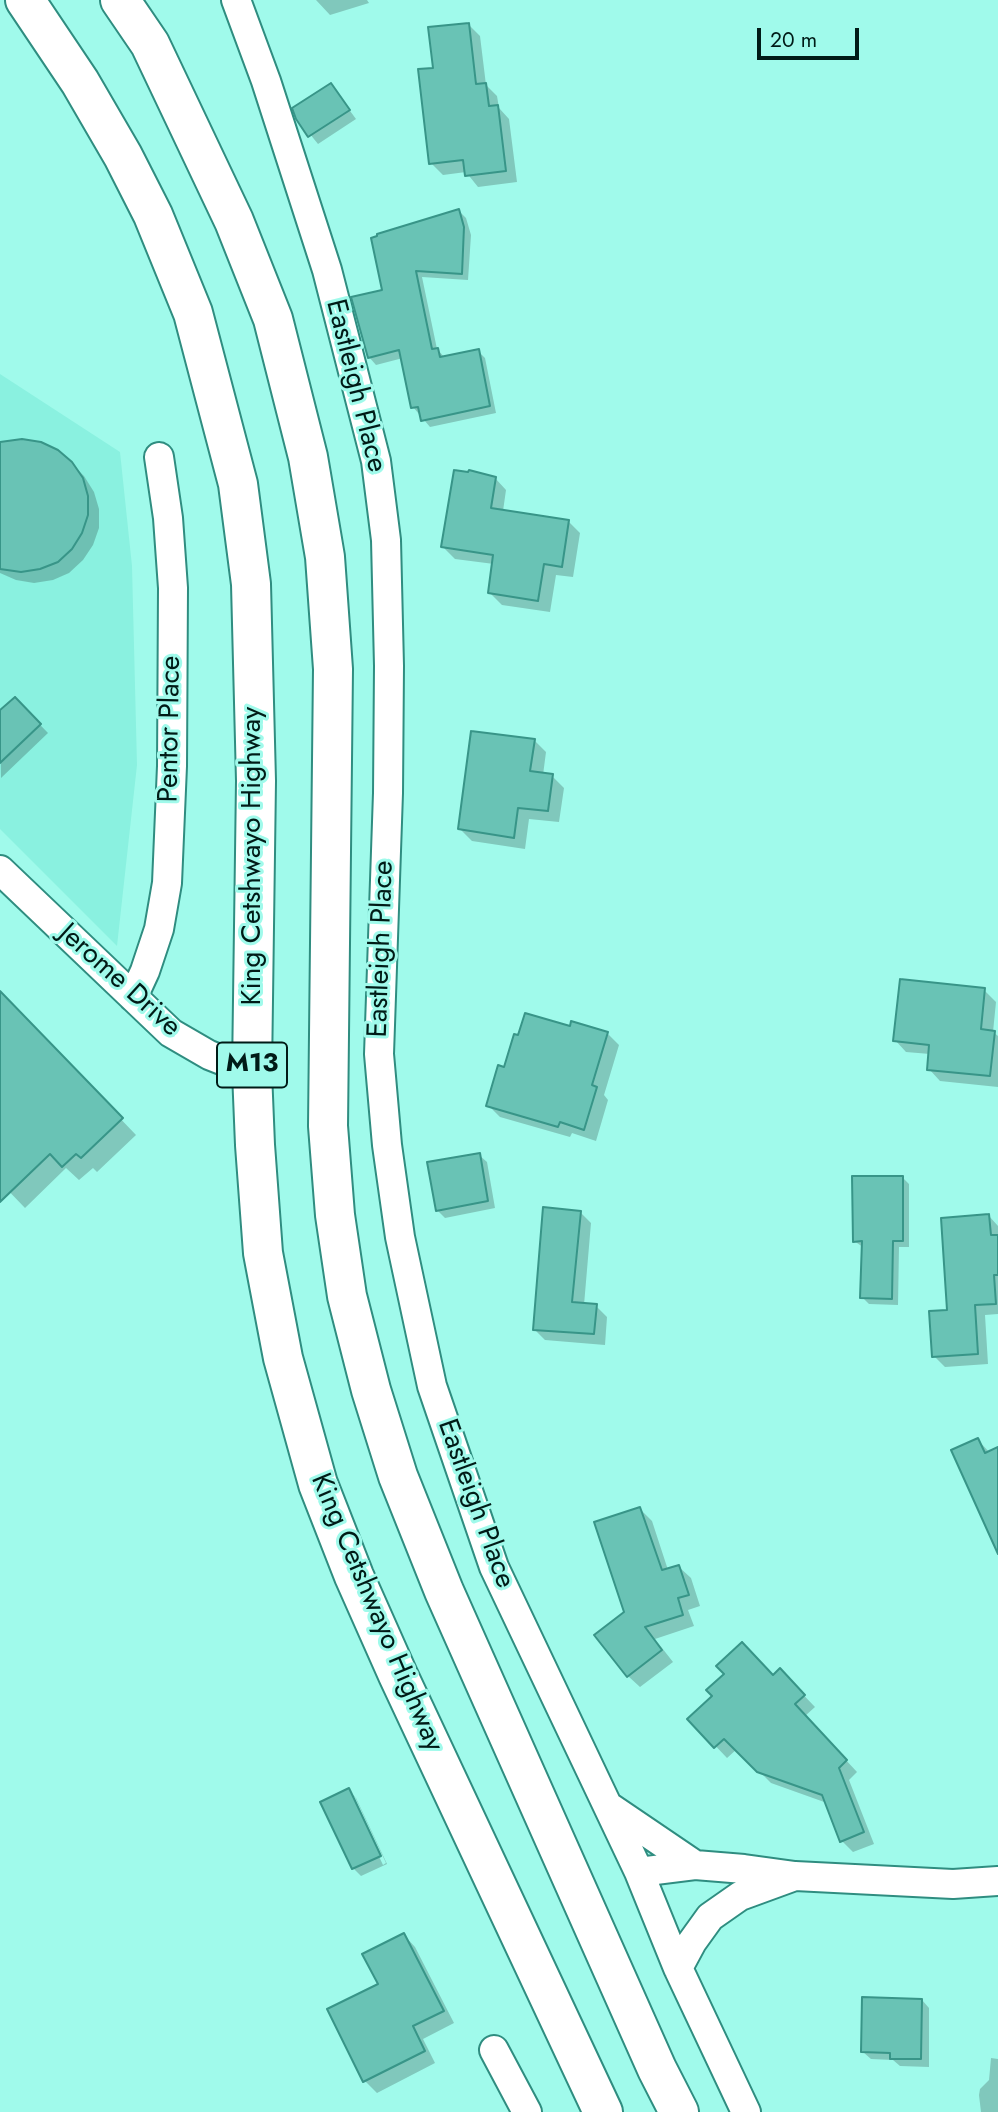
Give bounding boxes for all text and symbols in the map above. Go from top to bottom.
scale bar [760,14,862,58]
text: 20 m [770,25,817,55]
street label: Eastleigh Place [317,296,393,476]
street label: Pentor Place [153,655,189,803]
street label: King Cetshwayo Highway [236,707,270,1005]
street label: Eastleigh Place [362,860,402,1038]
street label: Jerome Drive [51,917,187,1045]
road number: M13 [217,1042,287,1088]
street label: Eastleigh Place [429,1415,521,1593]
street label: King Cetshwayo Highway [302,1469,450,1757]

